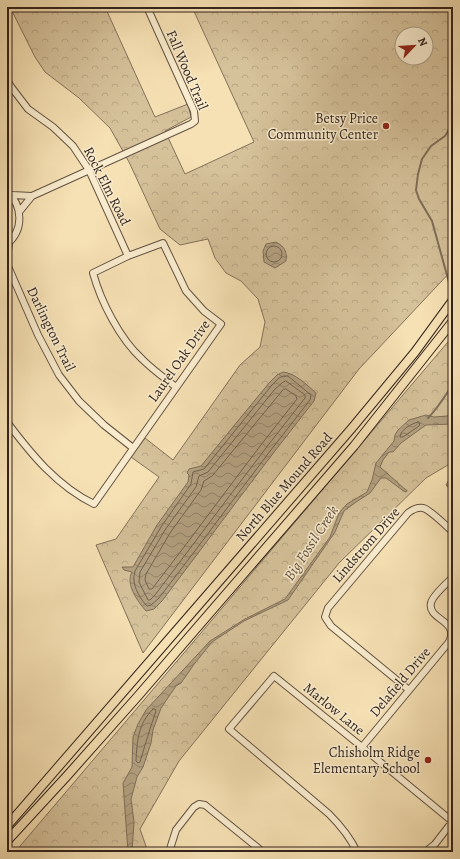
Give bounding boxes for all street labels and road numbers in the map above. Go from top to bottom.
street label: Fall Wood Trail [162,27,213,113]
street label: Rock Elm Road [79,143,135,229]
street label: Darlington Trail [22,283,80,375]
street label: Laurel Oak Drive [144,316,214,406]
street label: North Blue Mound Road [231,428,337,546]
street label: Lindstrom Drive [328,503,404,587]
street label: Delafield Drive [365,643,435,721]
street label: Marlow Lane [299,678,369,740]

